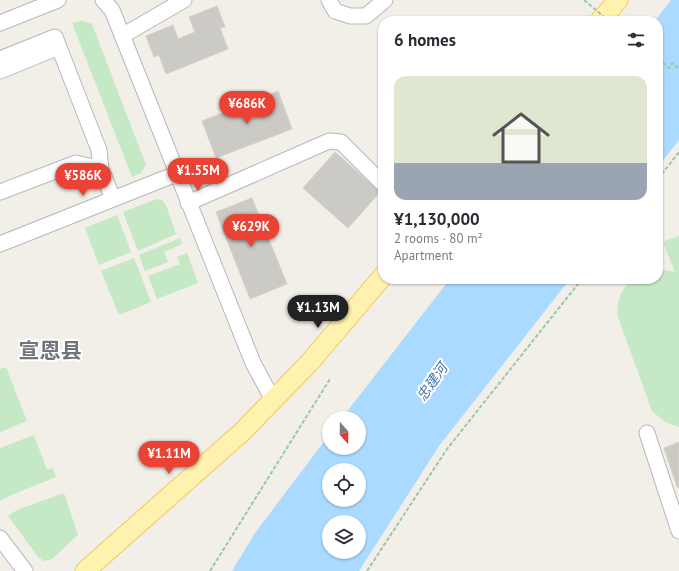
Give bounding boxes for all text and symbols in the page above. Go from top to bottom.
text: 6 homes [394,29,456,51]
icon: filters [625,29,647,51]
pin: ¥686K [219,91,275,125]
text: ¥686K [228,95,266,112]
icon: home [485,102,557,174]
pin: ¥1.55M [165,158,231,192]
text: ¥1.55M [176,162,220,179]
pin: ¥586K [55,163,111,197]
text: ¥586K [64,167,102,184]
text: ¥1,130,000 [394,208,480,230]
pin: ¥629K [223,214,279,248]
text: ¥629K [232,218,270,235]
text: 2 rooms · 80 m² [394,230,483,247]
text: Apartment [394,247,453,264]
pin: ¥1.13M [285,295,351,329]
text: ¥1.13M [296,299,340,316]
district label: 宣恩县 [19,337,82,364]
water label: 忠建河 [413,357,453,404]
north arrow [322,411,366,455]
map controls [322,411,366,559]
pin: ¥1.11M [136,441,202,475]
text: ¥1.11M [147,445,191,462]
button: locate [322,463,366,507]
button: layers [322,515,366,559]

